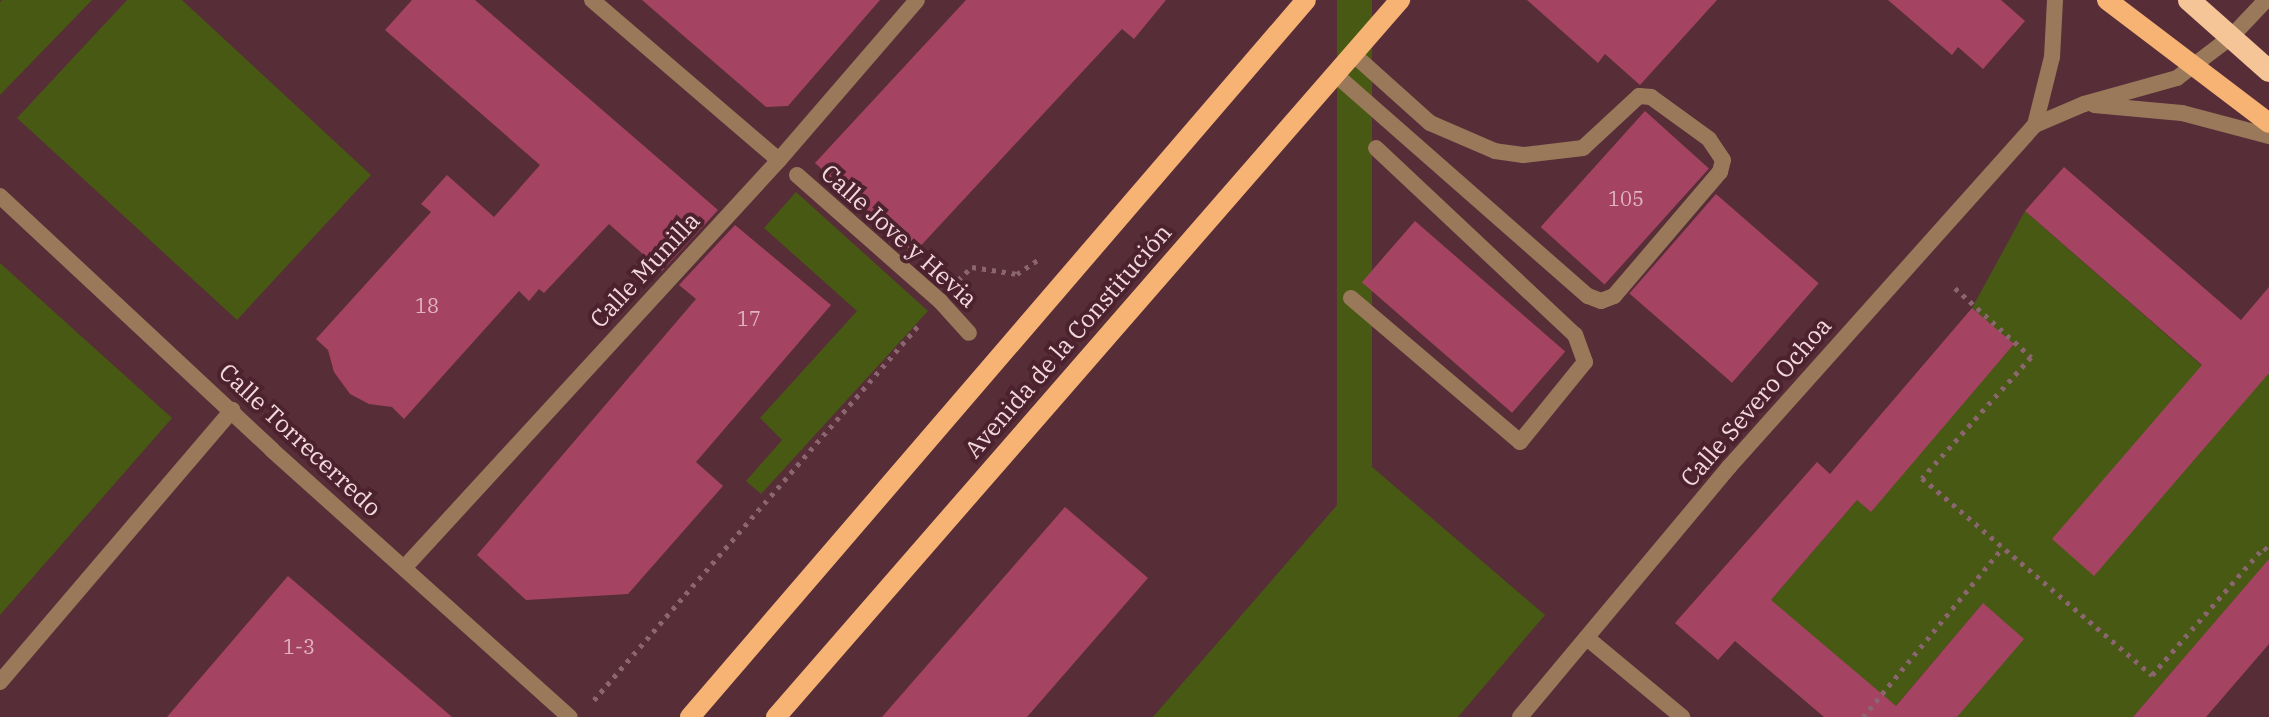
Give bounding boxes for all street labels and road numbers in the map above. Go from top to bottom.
street label: Calle Jove y Hevia [815,158,983,314]
street label: Calle Munilla [584,206,706,334]
street label: Avenida de la Constitución [959,218,1177,464]
street label: Calle Severo Ochoa [1675,311,1837,493]
street label: Calle Torrecerredo [213,358,387,522]

